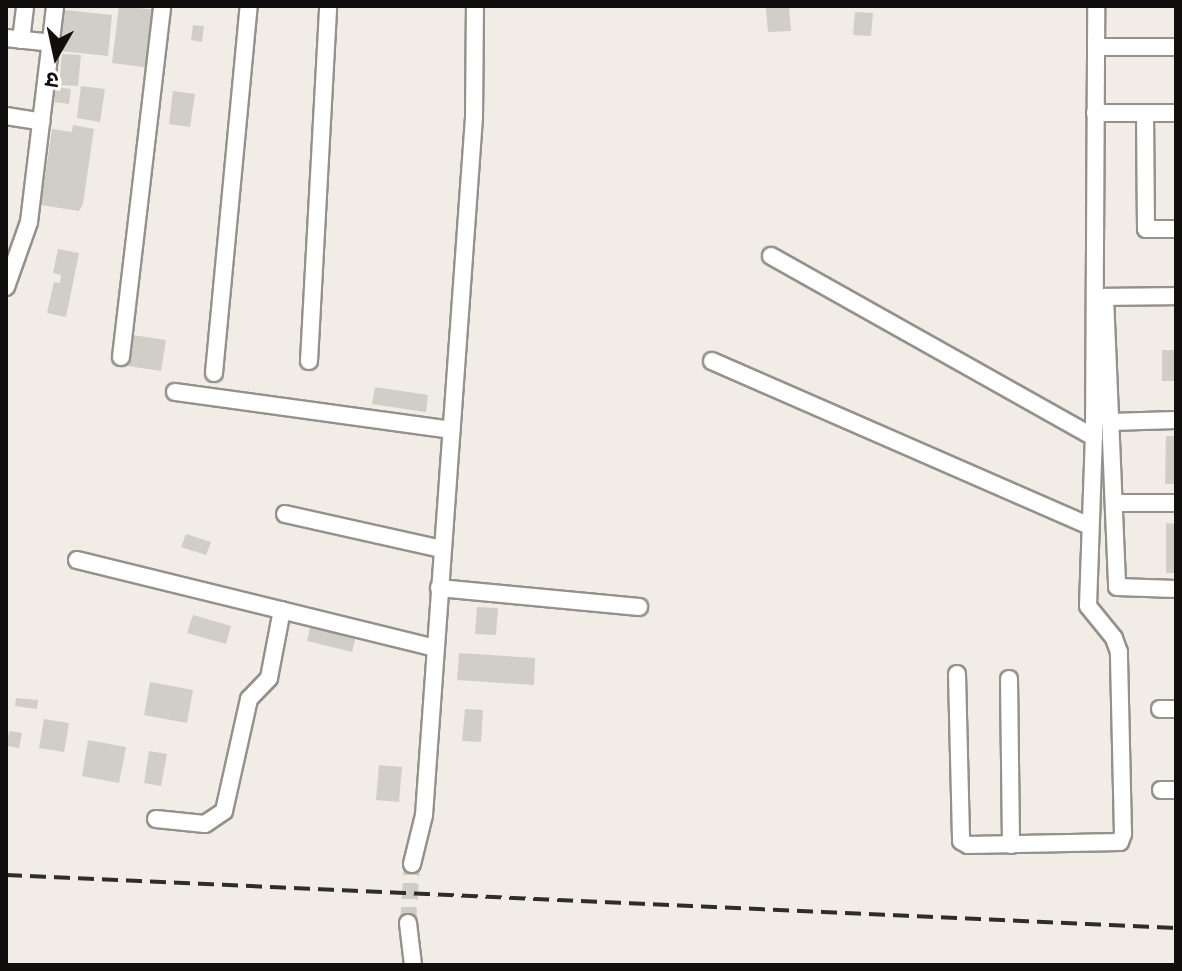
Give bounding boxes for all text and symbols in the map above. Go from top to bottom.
north arrow [16,16,96,96]
text: उ [44,67,60,94]

